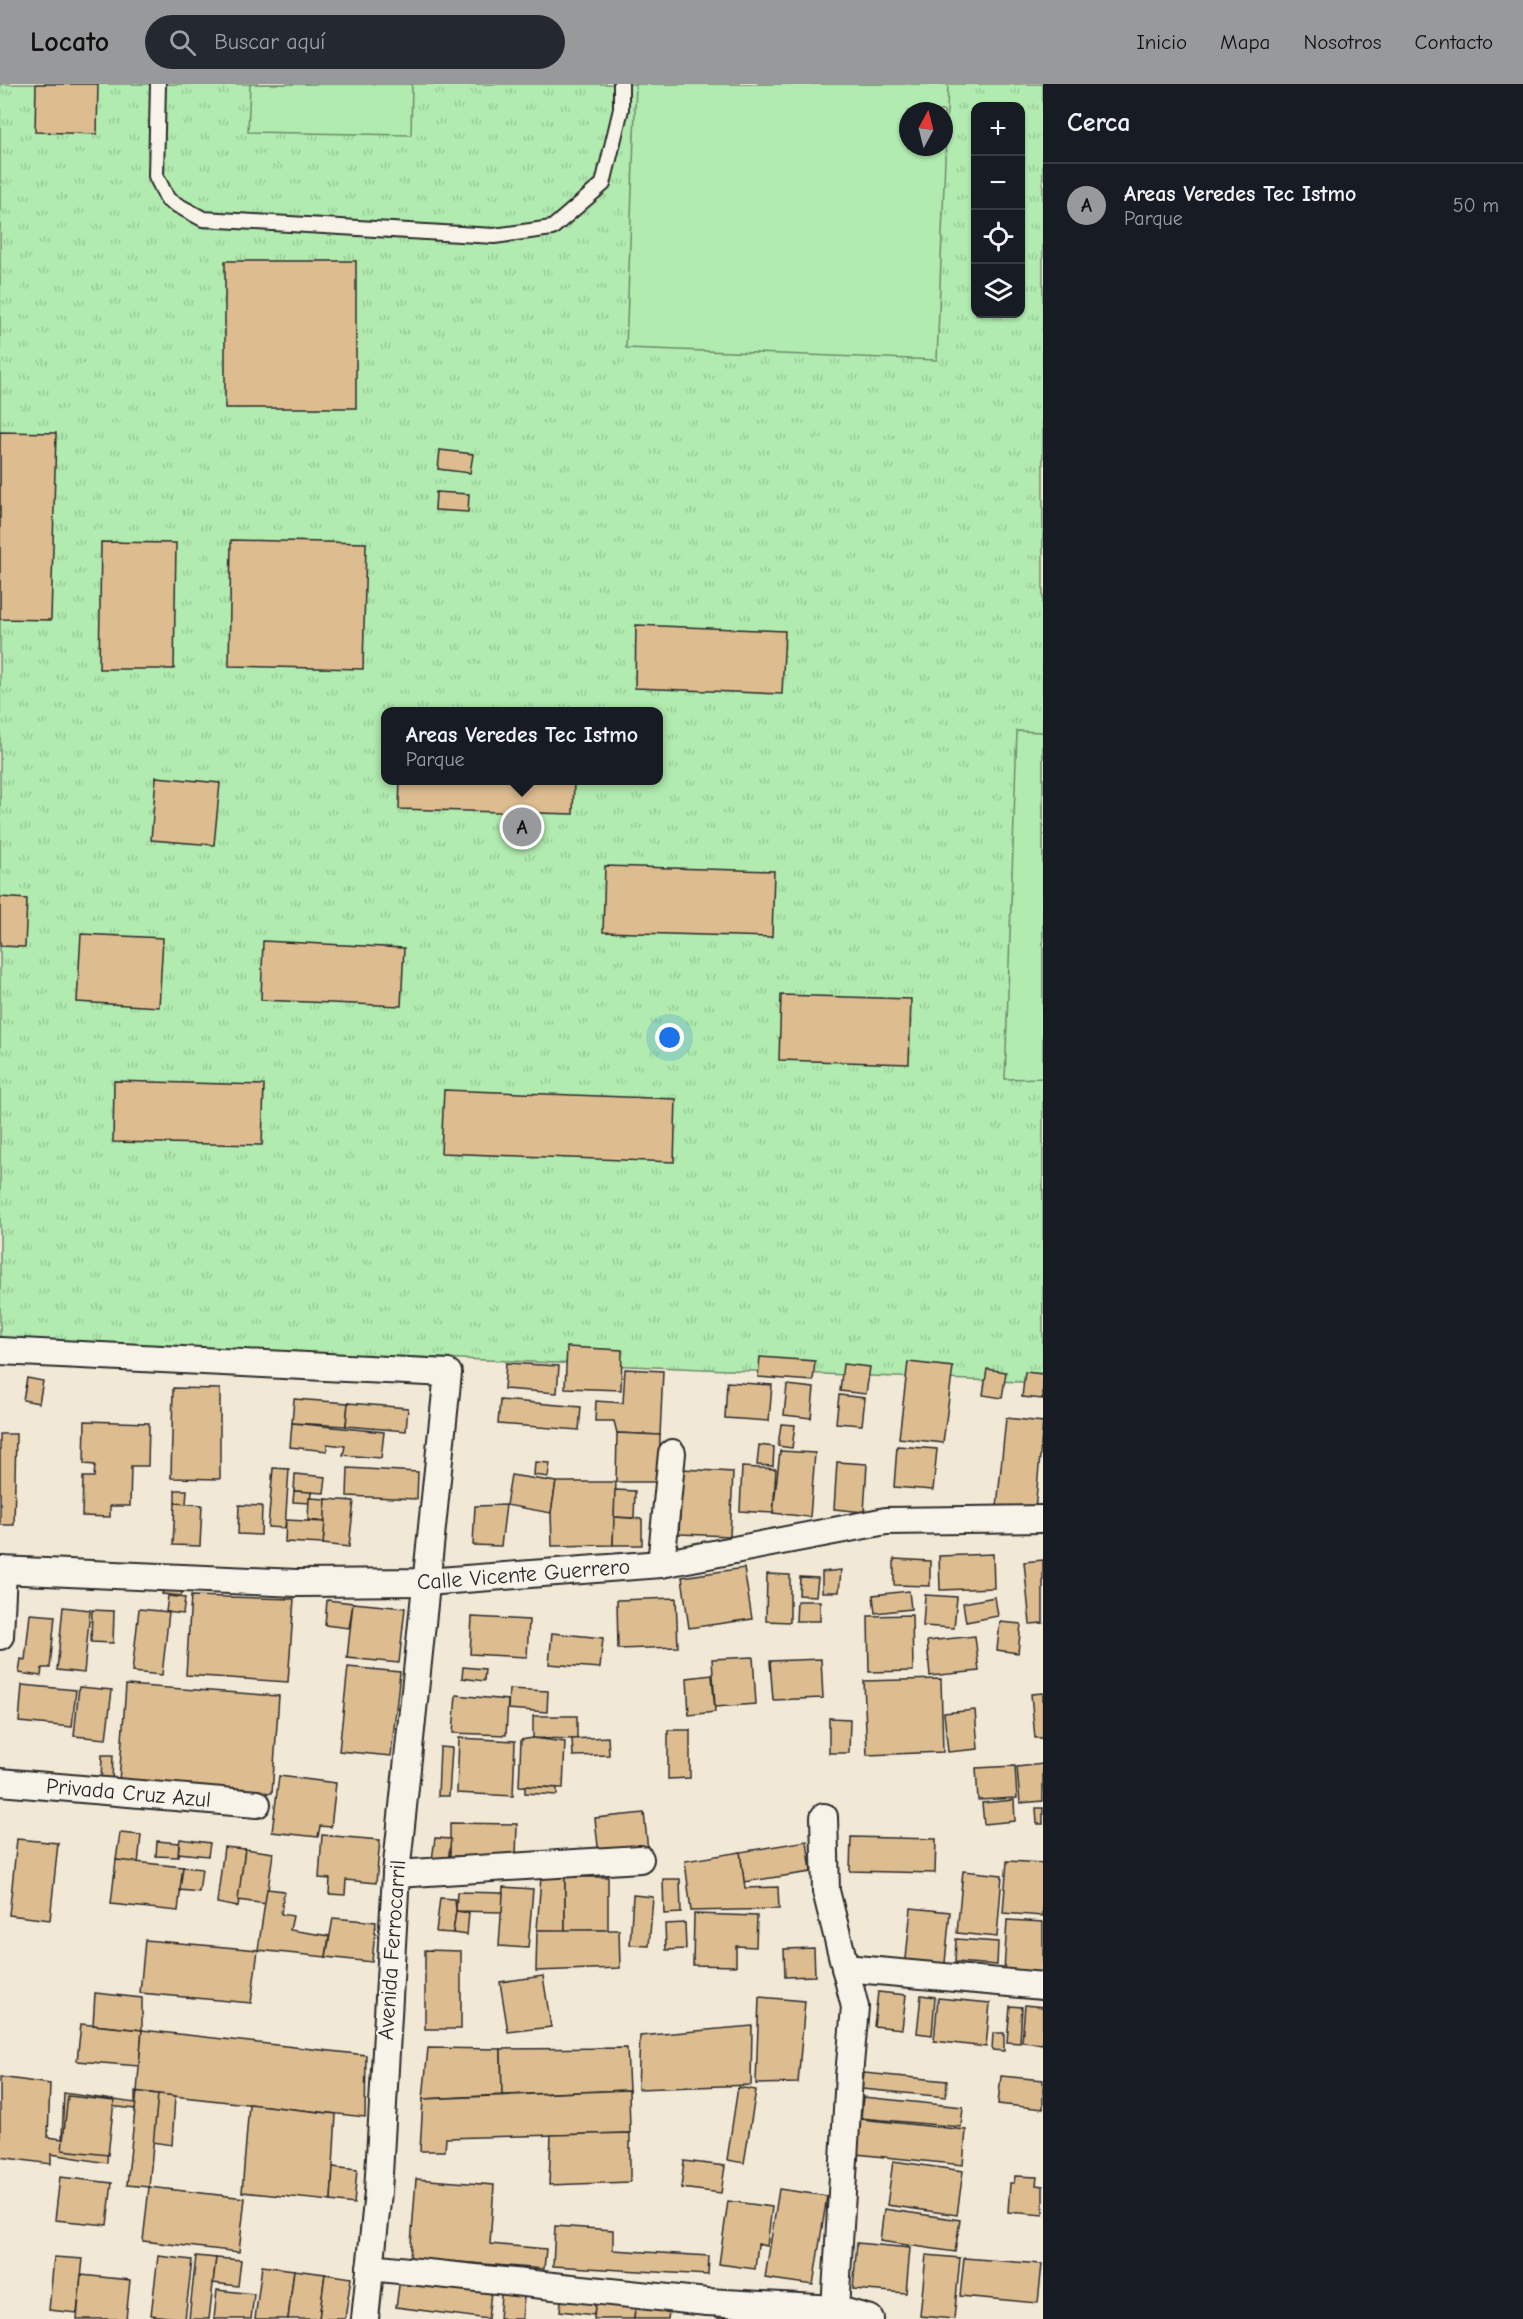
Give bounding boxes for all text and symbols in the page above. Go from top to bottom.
search box [145,15,565,69]
text: Locato [30,26,109,58]
icon: search [166,26,199,59]
text: Buscar aquí [214,29,325,55]
text: Inicio [1136,30,1187,54]
text: Mapa [1220,30,1270,54]
text: Nosotros [1303,30,1382,54]
text: Contacto [1415,30,1493,54]
north arrow [899,102,953,156]
map controls [971,102,1025,318]
button: + [971,102,1025,156]
text: Cerca [1067,108,1131,138]
button: − [971,156,1025,210]
text: Areas Veredes Tec Istmo [1124,181,1356,207]
text: A [1081,194,1092,217]
text: 50 m [1453,194,1499,217]
text: Parque [1124,207,1183,230]
button: locate [971,210,1025,264]
button: layers [971,264,1025,318]
popup [381,707,663,785]
text: Areas Veredes Tec Istmo [406,722,638,748]
text: Parque [406,748,465,771]
pin: A [502,804,542,850]
your location [655,1023,684,1052]
street label: Calle Vicente Guerrero [417,1553,631,1595]
street label: Privada Cruz Azul [45,1773,212,1813]
street label: Avenida Ferrocarril [373,1859,411,2041]

